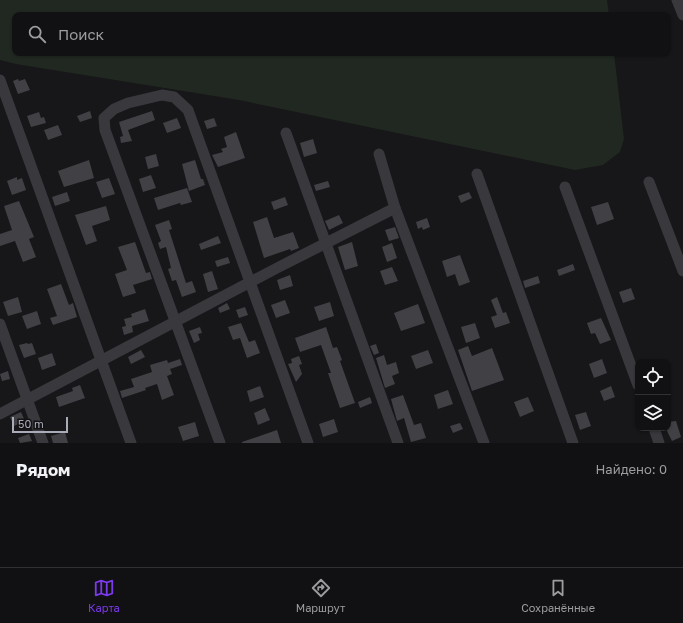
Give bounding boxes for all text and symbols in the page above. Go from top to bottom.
search box [12,12,671,56]
icon: search [26,23,48,45]
text: Поиск [58,25,104,43]
map controls [635,359,671,431]
button: locate [635,359,671,395]
button: layers [635,395,671,431]
scale bar [12,415,68,434]
text: 50 m [18,417,44,430]
text: Рядом [16,459,70,480]
text: Найдено: 0 [595,461,667,477]
tab: Карта [88,577,120,614]
tab: Маршрут [296,577,345,614]
tab: Сохранённые [521,577,595,614]

